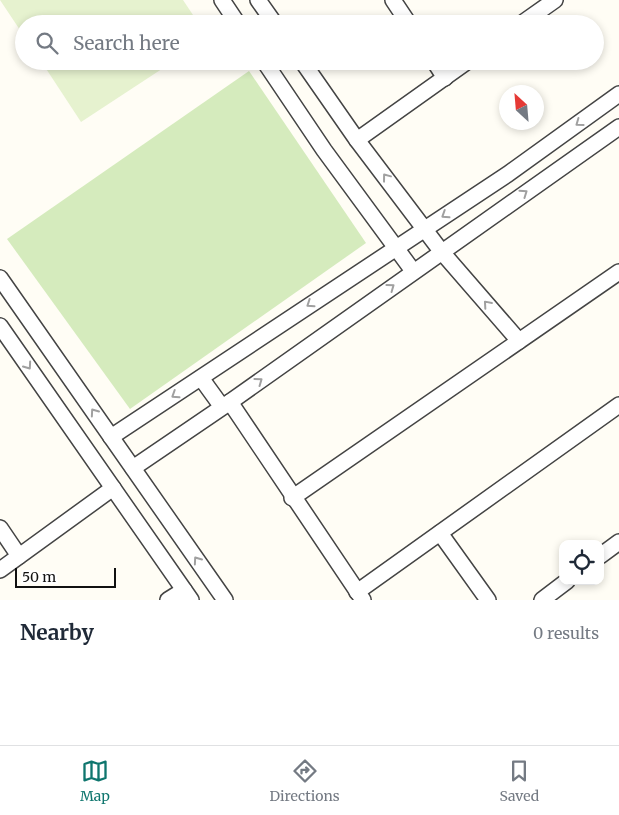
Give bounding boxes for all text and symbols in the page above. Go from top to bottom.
search box [15,15,604,70]
icon: search [33,29,61,57]
text: Search here [73,31,180,55]
north arrow [499,85,544,130]
one-way arrow [576,117,585,126]
one-way arrow [383,174,391,183]
one-way arrow [518,190,528,199]
one-way arrow [442,208,451,218]
one-way arrow [386,283,395,293]
one-way arrow [306,298,315,308]
one-way arrow [484,300,493,309]
one-way arrow [22,360,31,370]
one-way arrow [253,378,263,387]
one-way arrow [171,389,180,398]
one-way arrow [91,409,100,418]
map controls [559,540,604,585]
button: locate [559,540,604,585]
one-way arrow [194,556,203,566]
scale bar [15,565,116,588]
text: 50 m [22,568,56,586]
text: Nearby [20,619,94,646]
text: 0 results [533,623,599,643]
tab: Map [80,757,110,805]
tab: Directions [270,757,340,805]
tab: Saved [499,757,539,805]

